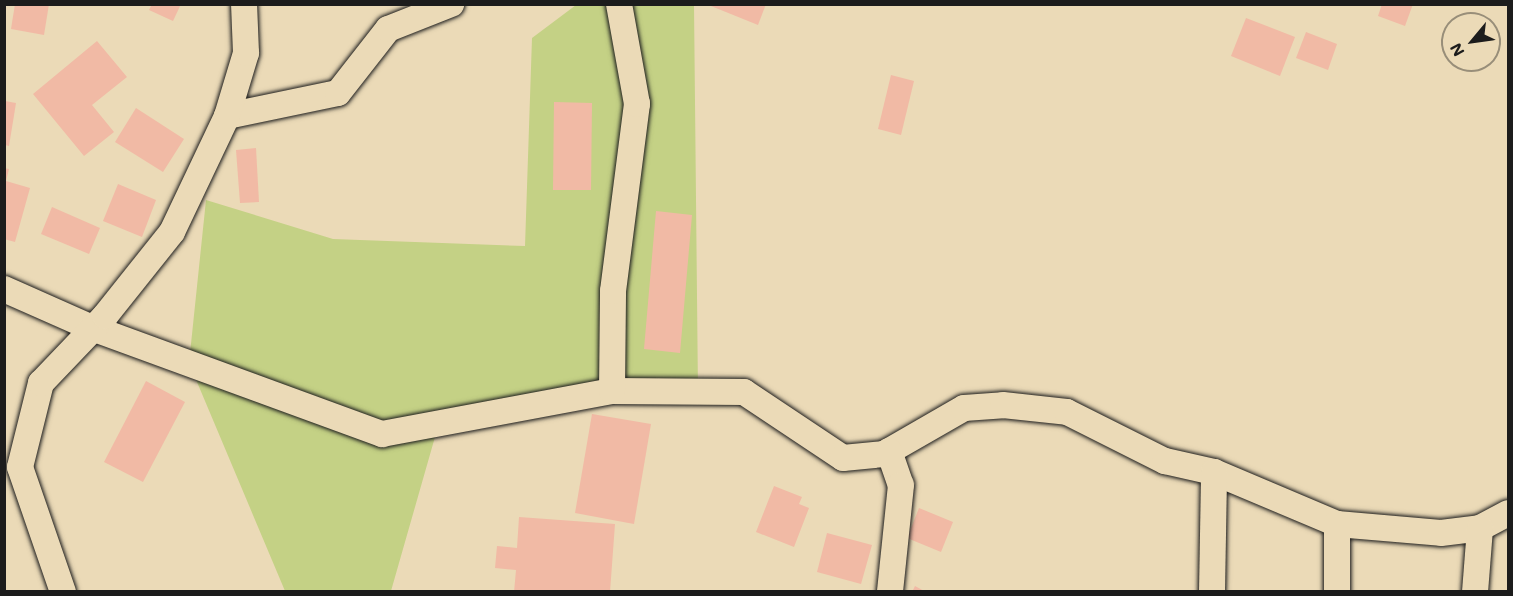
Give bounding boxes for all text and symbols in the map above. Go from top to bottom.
north arrow [1441,12,1501,72]
text: N [1444,40,1469,60]

